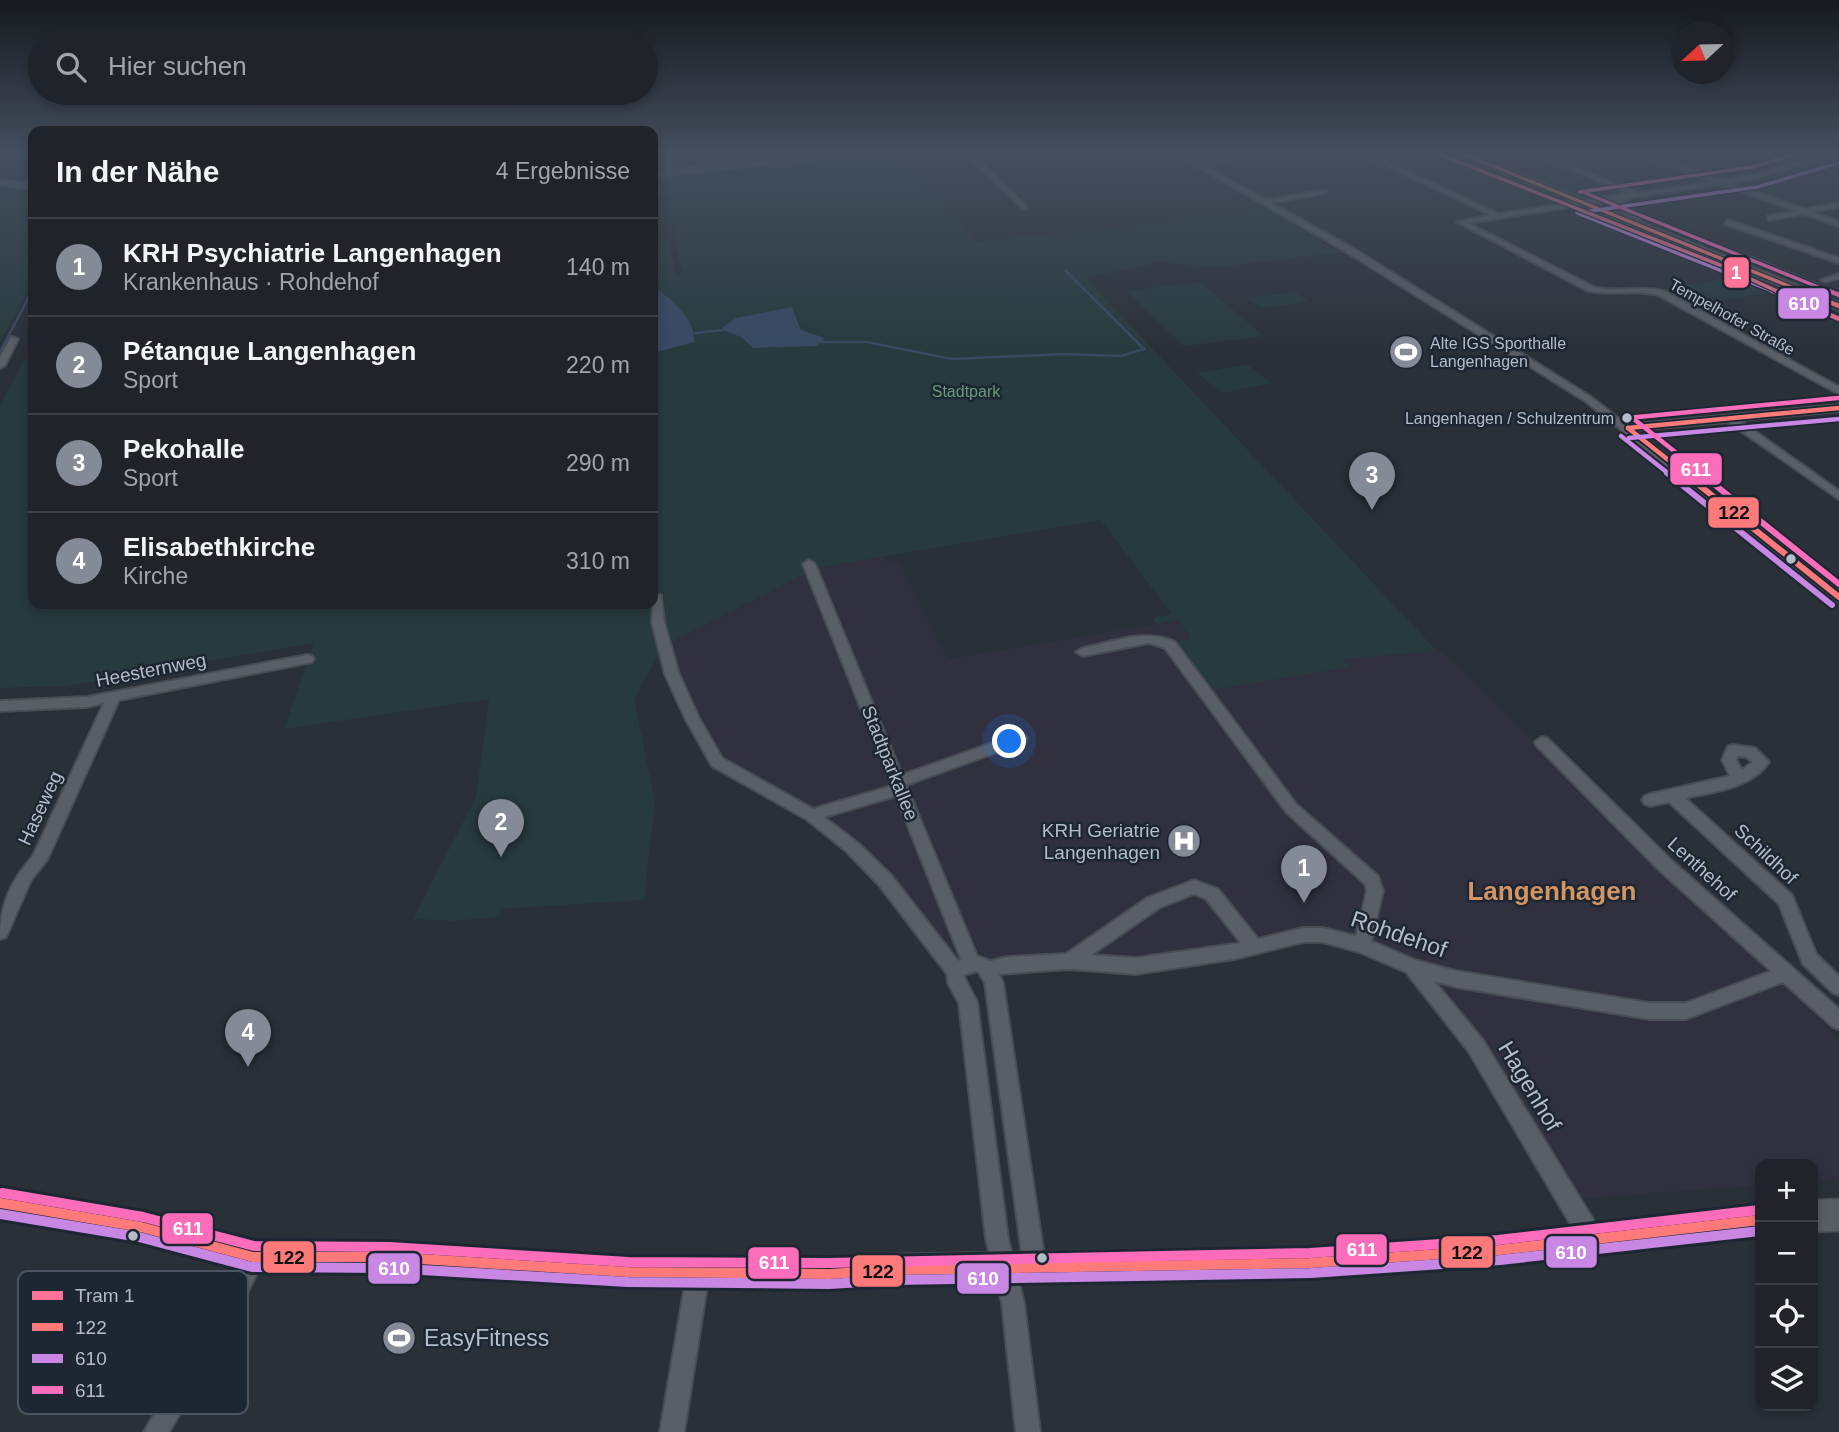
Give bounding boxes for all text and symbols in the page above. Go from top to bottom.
north arrow [1671,21,1734,84]
search box [28,28,658,105]
icon: search [52,48,90,86]
text: Hier suchen [108,51,247,81]
text: In der Nähe [56,155,219,188]
text: 4 Ergebnisse [496,158,630,184]
text: KRH Psychiatrie Langenhagen [123,238,502,268]
text: 1 [73,254,85,280]
text: 140 m [566,254,630,280]
line badge: 1 [1723,256,1750,289]
text: 1 [1731,262,1742,283]
text: Krankenhaus · Rohdehof [123,269,379,295]
street label: Tempelhofer Straße [1666,276,1798,359]
line badge: 610 [1777,287,1830,320]
text: 610 [1788,293,1820,314]
sports icon: Alte IGS Sporthalle Langenhagen [1387,333,1425,371]
place label: Alte IGS Sporthalle Langenhagen [1430,335,1566,370]
text: Pétanque Langenhagen [123,336,416,366]
text: 2 [73,352,85,378]
text: 220 m [566,352,630,378]
text: Sport [123,367,178,393]
park label: Stadtpark [932,383,1001,400]
place label: Langenhagen / Schulzentrum [1405,410,1614,427]
marker: Langenhagen / Schulzentrum [1620,411,1634,425]
text: Pekohalle [123,434,244,464]
text: 3 [73,450,85,476]
text: 290 m [566,450,630,476]
pin: 3 [1349,452,1395,510]
line badge: 611 [1669,452,1723,486]
text: 611 [1681,459,1712,480]
text: Sport [123,465,178,491]
line badge: 122 [1707,496,1760,529]
text: 122 [1718,502,1750,523]
text: Elisabethkirche [123,532,315,562]
text: 4 [73,548,85,574]
text: 310 m [566,548,630,574]
unlabelled marker [1784,552,1798,566]
text: Kirche [123,563,188,589]
street label: Heesternweg [94,649,208,691]
street label: Stadtparkallee [858,703,922,823]
your location [992,724,1026,758]
street label: Haseweg [14,768,66,848]
pin: 2 [478,799,524,857]
place label: KRH Geriatrie Langenhagen [1042,820,1160,863]
street label: Schildhof [1730,820,1802,889]
hospital icon: KRH Geriatrie Langenhagen [1165,822,1203,860]
street label: Lenthehof [1664,833,1741,906]
pin: 1 [1281,845,1327,903]
district label: Langenhagen [1467,876,1637,906]
street label: Rohdehof [1348,905,1451,963]
pin: 4 [225,1009,271,1067]
street label: Hagenhof [1493,1037,1567,1136]
map controls [1755,1159,1818,1411]
button: + [1755,1159,1818,1222]
line badge: 611 [161,1212,214,1245]
text: 611 [173,1218,204,1239]
button: − [1755,1222,1818,1285]
unlabelled marker [126,1229,140,1243]
line badge: 611 [1335,1233,1388,1266]
line badge: 122 [1440,1235,1494,1269]
line badge: 610 [1545,1235,1598,1269]
text: 611 [1347,1239,1378,1260]
line badge: 122 [262,1240,315,1274]
text: 122 [1451,1242,1483,1263]
text: 610 [1555,1242,1587,1263]
line badge: 611 [747,1246,800,1280]
text: 122 [273,1247,305,1268]
unlabelled marker [1035,1251,1049,1265]
line badge: 610 [367,1252,421,1285]
text: 611 [759,1252,790,1273]
line badge: 122 [851,1254,904,1288]
text: 610 [378,1258,410,1279]
text: 122 [862,1261,894,1282]
line badge: 610 [956,1262,1010,1295]
text: 610 [967,1268,999,1289]
legend [18,1271,248,1414]
text: Tram 1 [75,1285,134,1306]
button: locate [1755,1285,1818,1348]
text: 122 [75,1317,107,1338]
sports icon: EasyFitness [380,1319,418,1357]
place label: EasyFitness [424,1325,549,1351]
text: 610 [75,1348,107,1369]
button: layers [1755,1348,1818,1411]
text: 611 [75,1380,105,1401]

